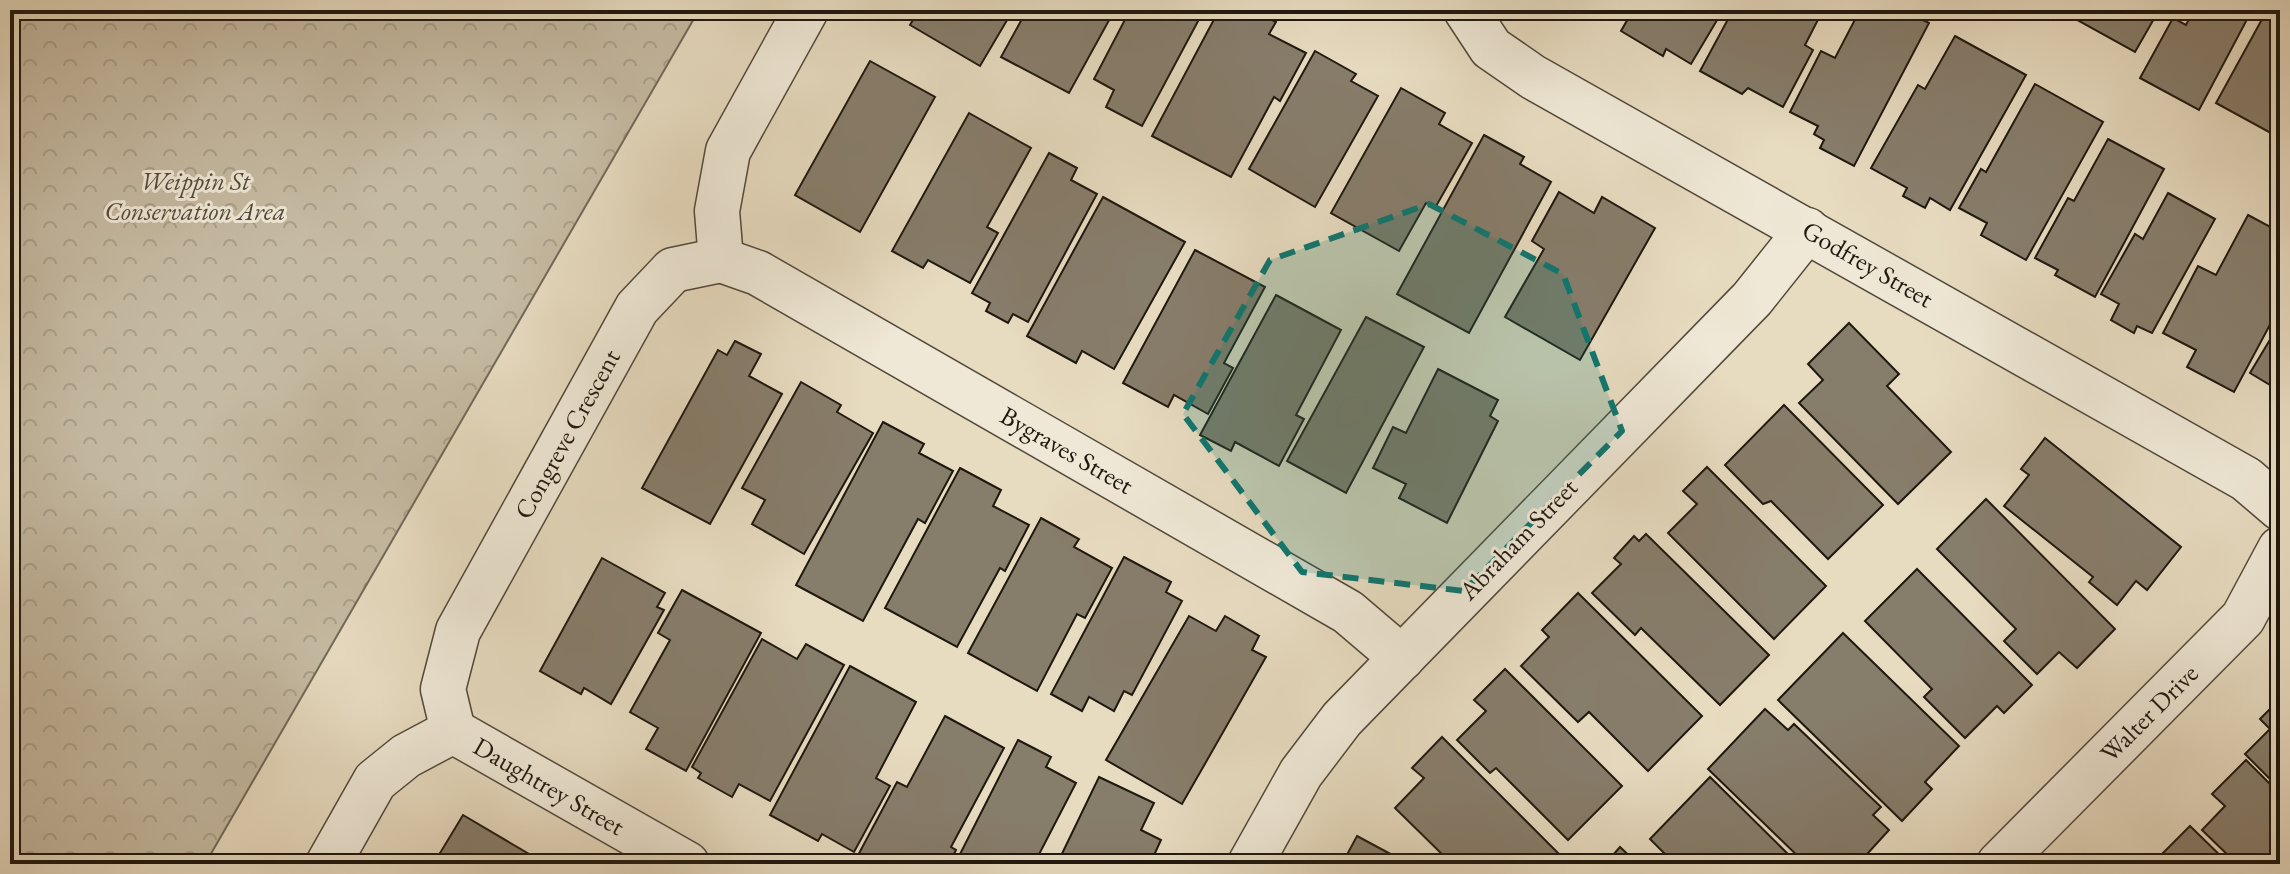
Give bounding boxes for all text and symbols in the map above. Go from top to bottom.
park label: Weippin St Conservation Area [105,164,285,228]
street label: Godfrey Street [1796,213,1940,315]
street label: Congreve Crescent [506,343,628,525]
street label: Bygraves Street [994,398,1140,502]
street label: Abraham Street [1451,471,1585,608]
street label: Walter Drive [2093,657,2205,769]
street label: Daughtrey Street [467,729,631,843]

